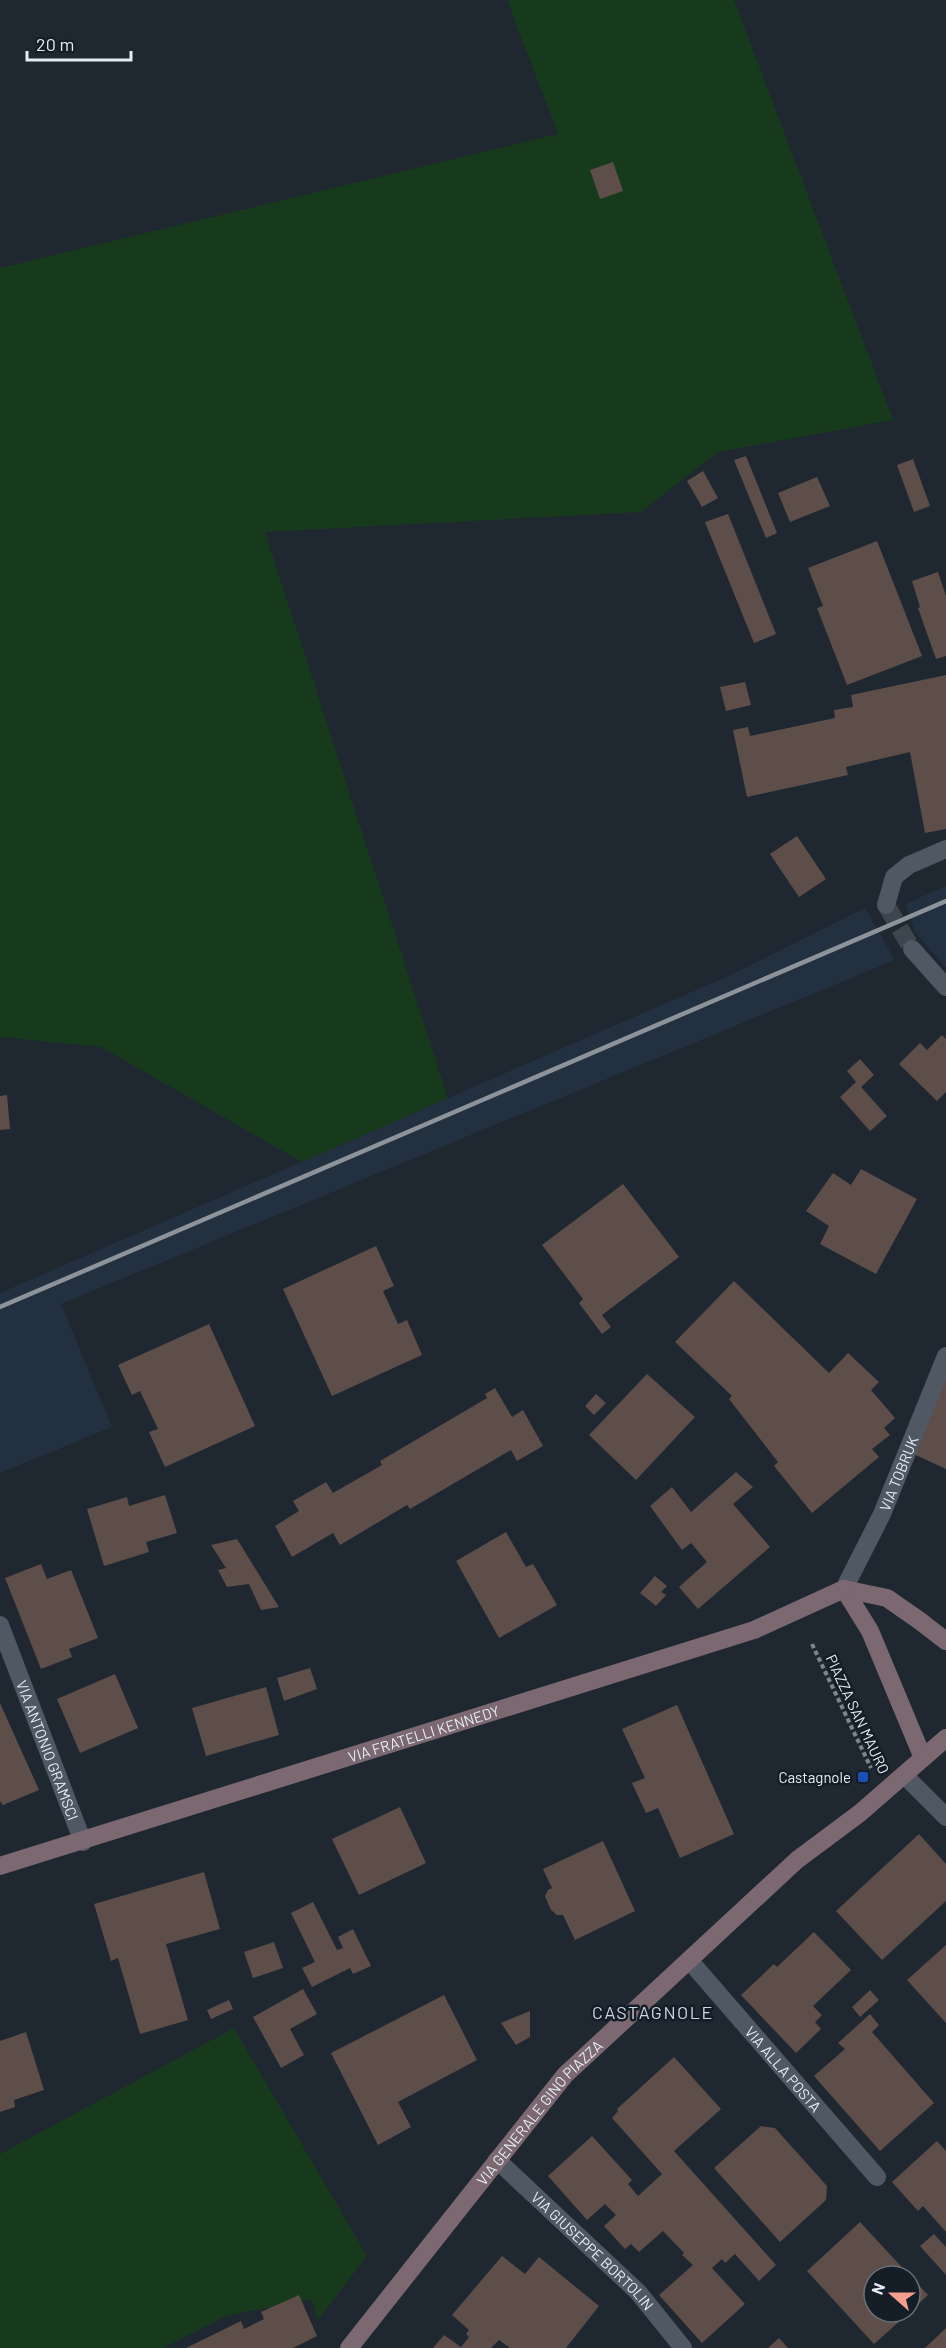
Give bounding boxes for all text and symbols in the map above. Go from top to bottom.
scale bar [27,24,130,62]
text: 20 m [36,33,74,55]
street label: VIA TOBRUK [875,1433,922,1514]
street label: PIAZZA SAN MAURO [822,1651,894,1777]
street label: VIA ANTONIO GRAMSCI [13,1678,83,1823]
street label: VIA FRATELLI KENNEDY [346,1701,502,1766]
place label: Castagnole [778,1768,851,1786]
marker: Castagnole [856,1770,870,1784]
district label: CASTAGNOLE [592,2001,714,2023]
street label: VIA ALLA POSTA [741,2022,825,2115]
street label: VIA GENERALE GINO PIAZZA [473,2036,606,2189]
street label: VIA GIUSEPPE BORTOLIN [528,2188,658,2314]
north arrow [862,2264,922,2324]
text: N [867,2280,888,2297]

